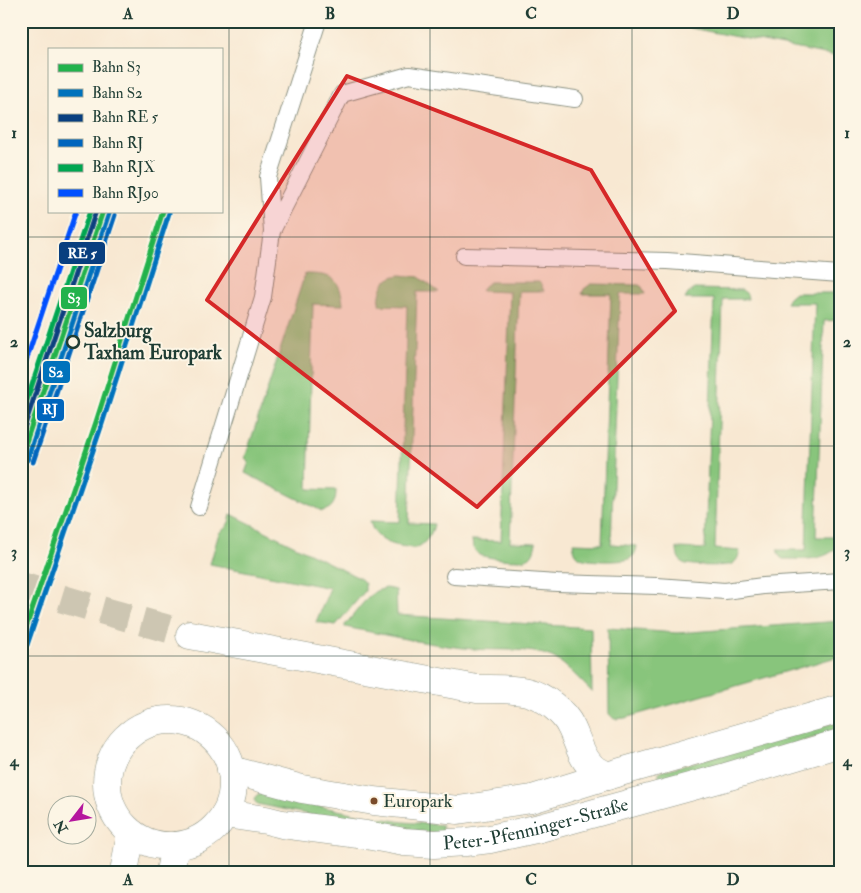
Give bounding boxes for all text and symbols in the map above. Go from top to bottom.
text: A [122,4,134,24]
text: B [325,4,335,24]
text: C [525,4,537,24]
text: D [726,4,740,24]
legend [48,48,222,212]
text: Bahn S3 [92,58,141,77]
text: Bahn S2 [92,84,143,103]
text: Bahn RE 5 [92,108,158,127]
text: 1 [11,123,17,143]
text: 1 [844,123,850,143]
text: Bahn RJ [92,134,143,154]
text: Bahn RJX [92,158,155,178]
text: Bahn RJ90 [92,184,159,204]
line badge: RE 5 [58,241,106,265]
text: RE 5 [67,245,97,262]
line badge: S3 [60,286,88,310]
text: S3 [67,290,81,307]
place label: Salzburg Taxham Europark [83,319,223,366]
text: 2 [10,332,18,352]
text: 2 [843,332,851,352]
marker: Salzburg Taxham Europark [66,335,80,349]
line badge: S2 [42,360,71,384]
text: S2 [49,364,63,381]
line badge: RJ [36,398,65,422]
text: RJ [42,401,58,419]
text: 3 [11,542,17,562]
text: 3 [844,542,850,562]
text: 4 [9,751,20,771]
text: 4 [842,751,853,771]
place label: Europark [383,790,453,813]
street label: Peter-Pfenninger-Straße [442,792,631,855]
north arrow [48,796,98,846]
marker: Europark [369,796,379,806]
text: N [51,816,72,837]
text: A [122,870,134,890]
text: B [325,870,335,890]
text: C [525,870,537,890]
text: D [726,870,740,890]

